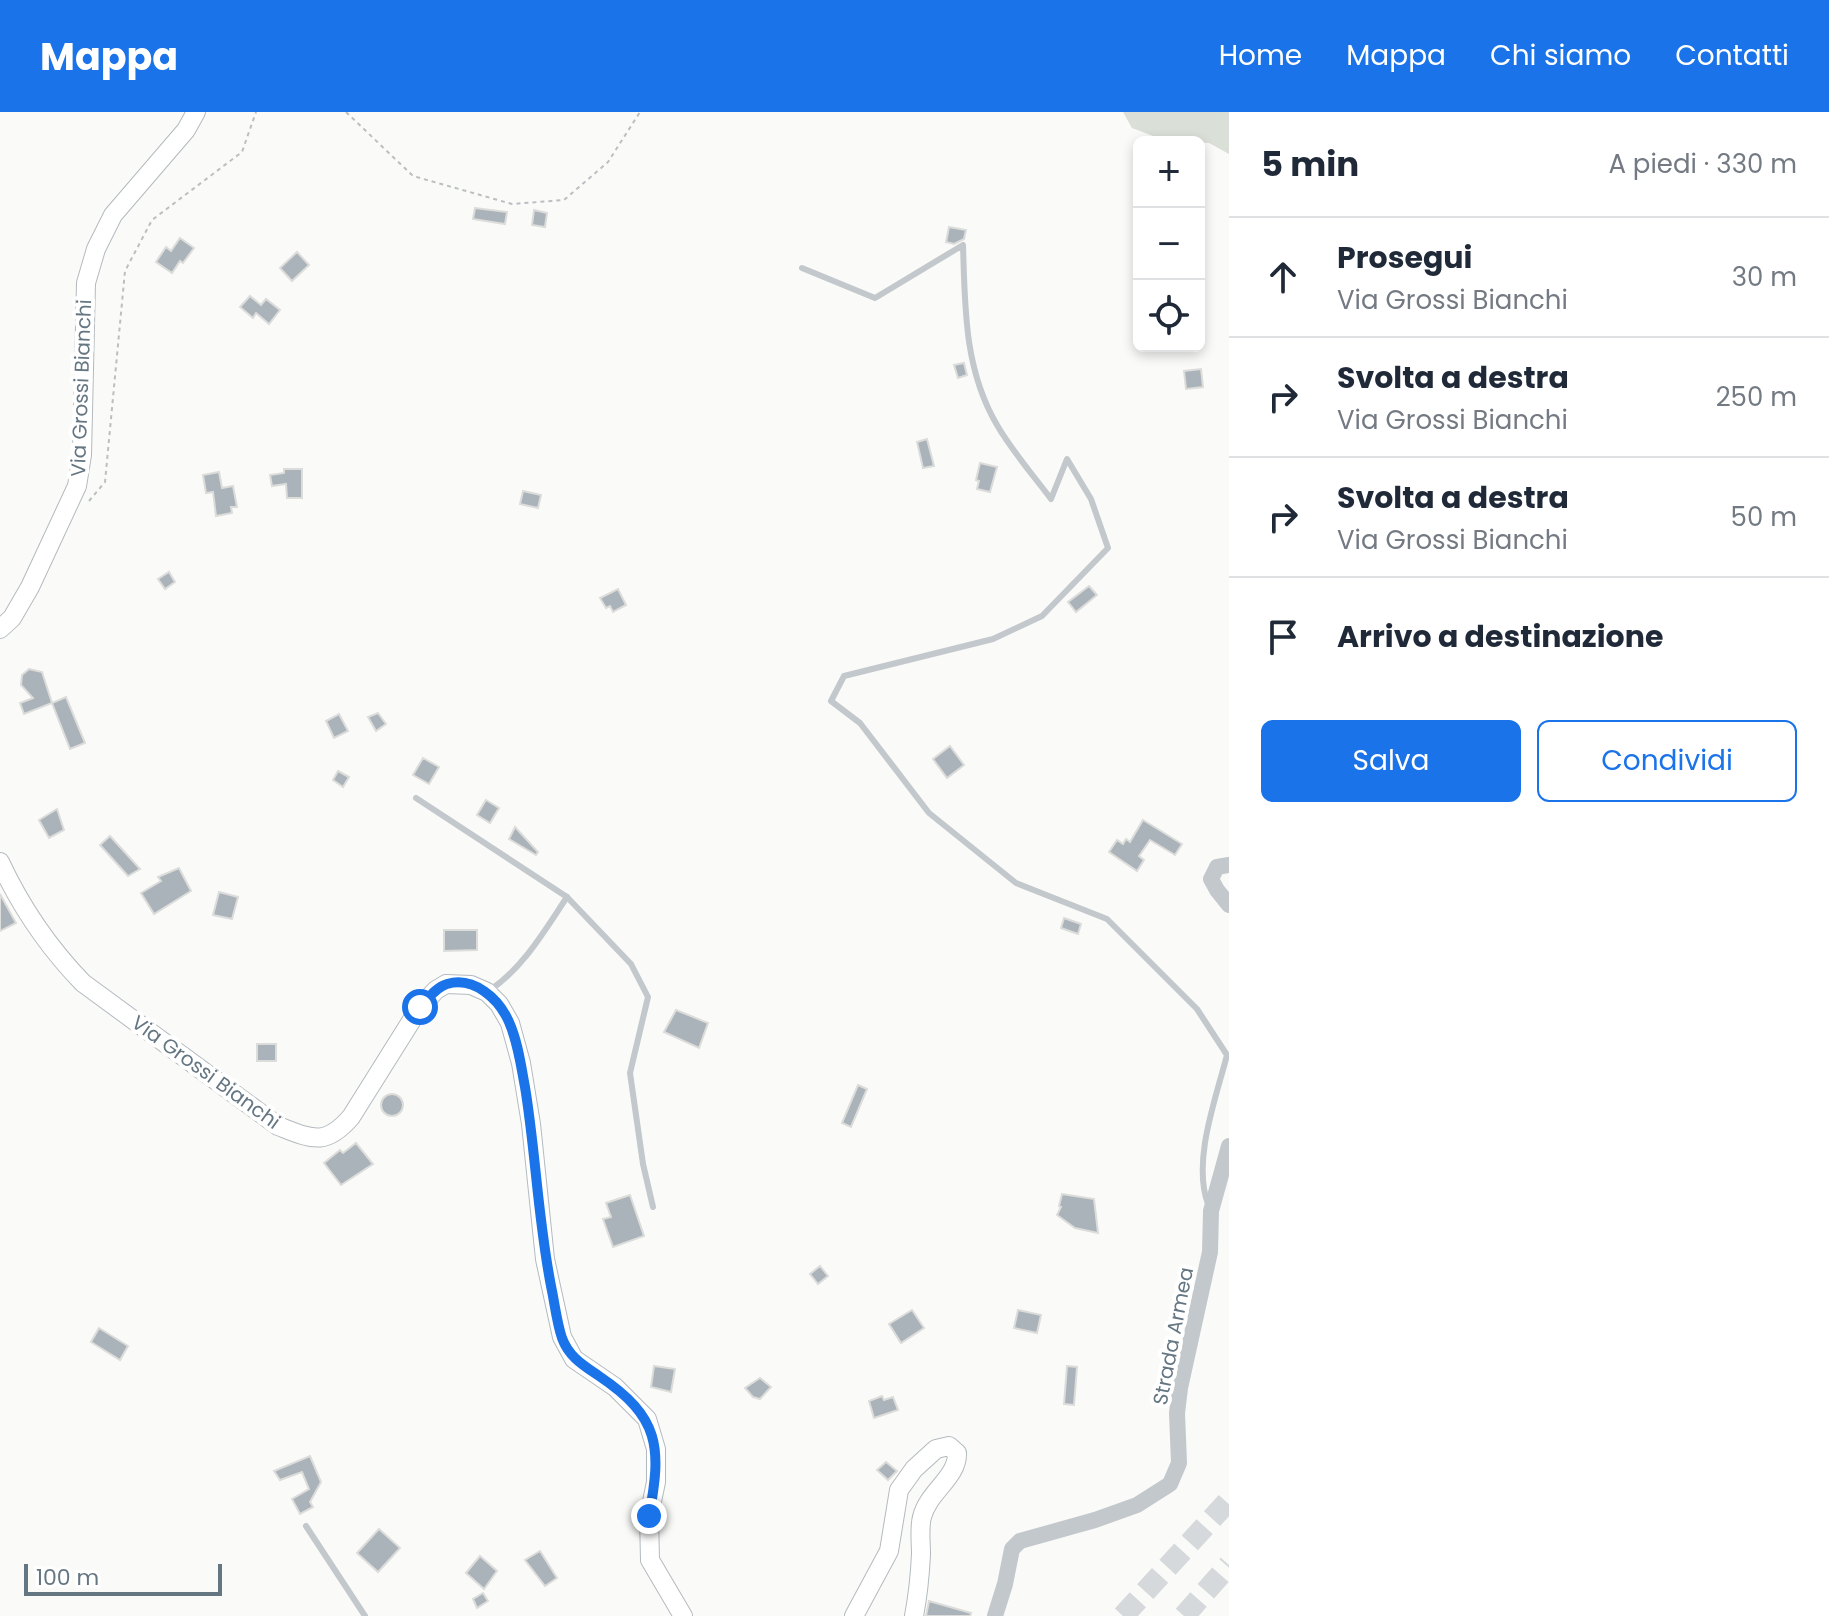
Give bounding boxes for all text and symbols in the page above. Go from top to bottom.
text: Mappa [40,30,178,83]
text: Home [1219,36,1302,75]
text: Mappa [1346,36,1446,75]
text: Chi siamo [1490,36,1631,75]
text: Contatti [1675,36,1789,75]
map controls [1133,136,1205,352]
button: + [1133,136,1205,208]
text: 5 min [1261,140,1359,188]
text: A piedi · 330 m [1608,146,1797,182]
button: − [1133,208,1205,280]
text: Prosegui [1337,236,1472,279]
icon: ahead [1261,255,1305,299]
text: 30 m [1732,259,1797,295]
button: locate [1133,280,1205,352]
text: Via Grossi Bianchi [1337,282,1568,318]
street label: Via Grossi Bianchi [64,299,98,477]
text: Svolta a destra [1337,356,1569,399]
icon: right [1261,375,1305,419]
text: 250 m [1716,379,1797,415]
text: Via Grossi Bianchi [1337,402,1568,438]
text: Svolta a destra [1337,476,1569,519]
icon: right [1261,495,1305,539]
text: 50 m [1731,499,1797,535]
text: Via Grossi Bianchi [1337,522,1568,558]
icon: arrive [1261,615,1305,659]
text: Arrivo a destinazione [1337,615,1663,658]
button: Salva [1261,720,1521,802]
button: Condividi [1537,720,1797,802]
route start [402,989,438,1025]
street label: Via Grossi Bianchi [126,1008,286,1136]
street label: Strada Armea [1146,1265,1200,1407]
route end [631,1498,667,1534]
scale bar [24,1560,222,1596]
text: 100 m [36,1562,99,1593]

